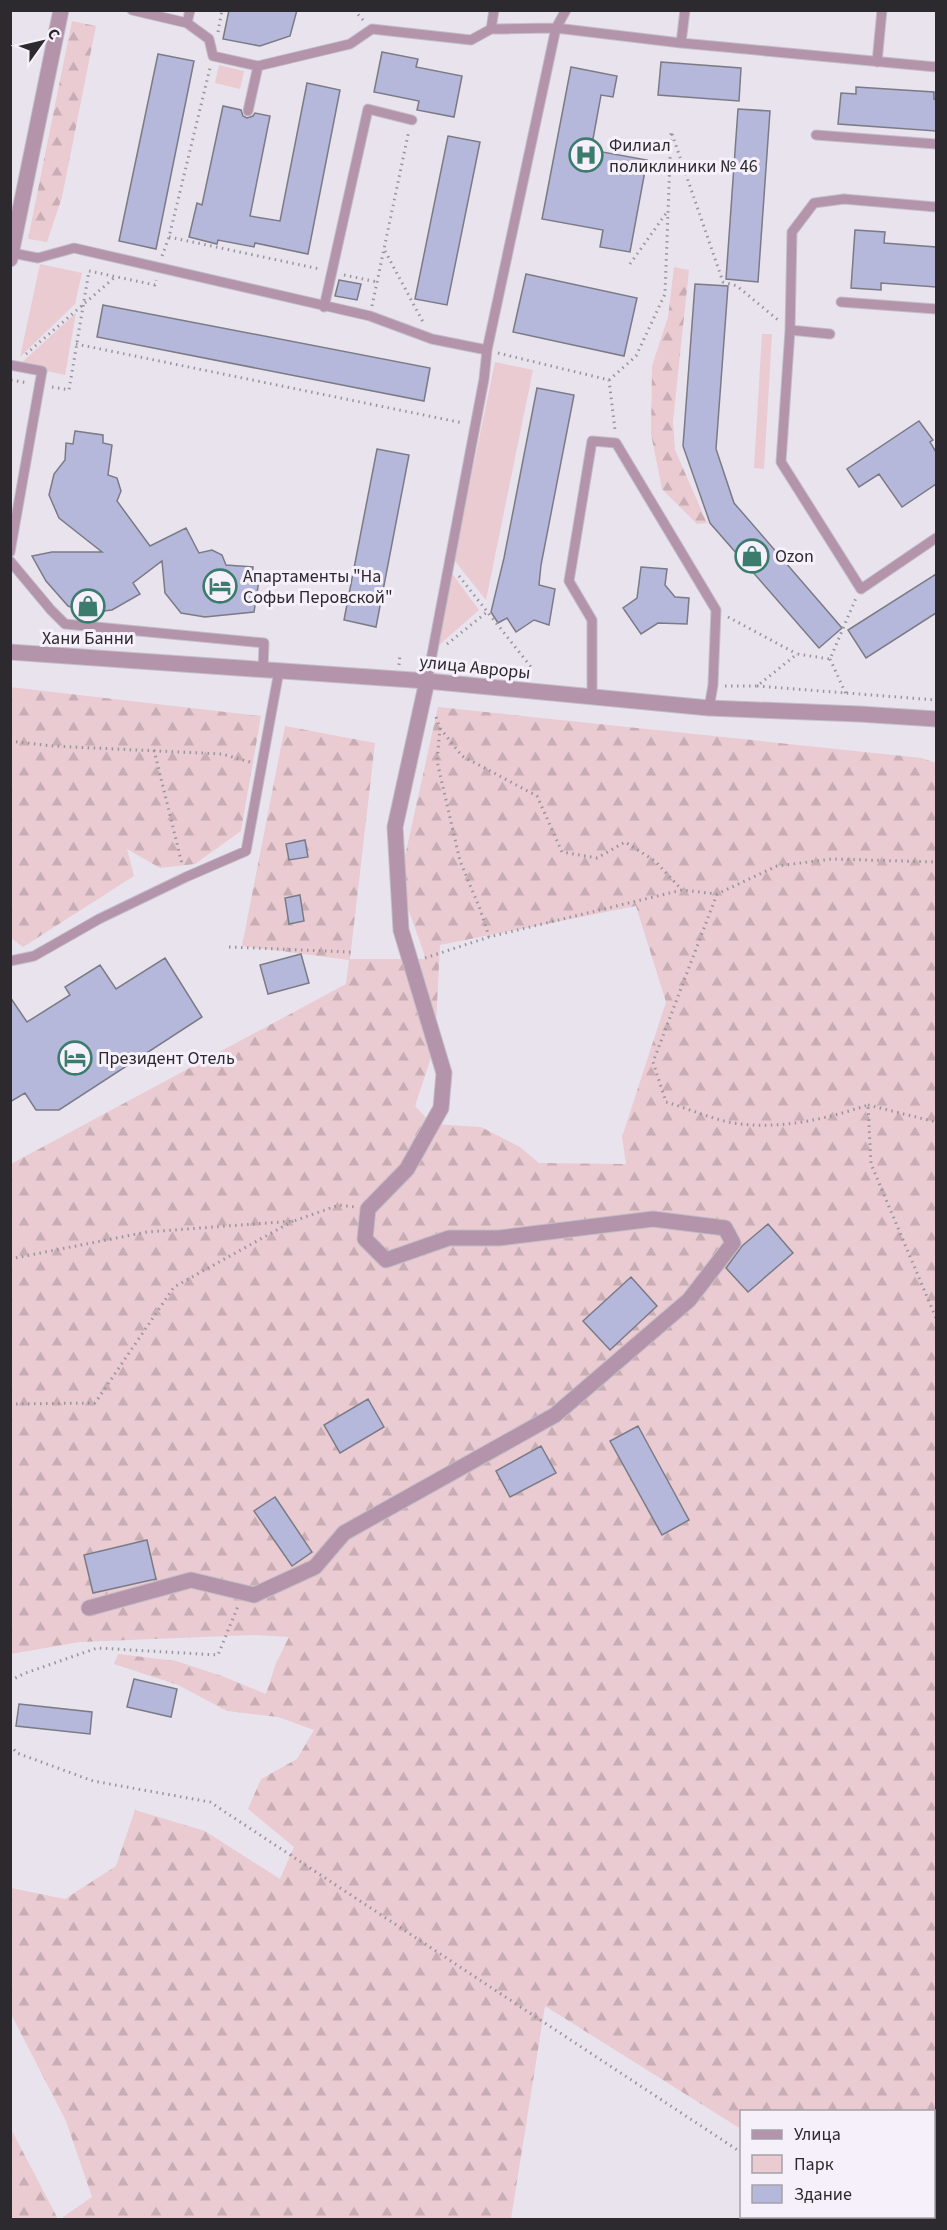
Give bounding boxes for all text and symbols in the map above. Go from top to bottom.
north arrow [12,12,72,72]
text: С [42,24,65,44]
place label: Филиал поликлиники № 46 [609,133,758,179]
hospital icon: Филиал поликлиники № 46 [568,137,604,173]
shop icon: Ozon [734,538,770,574]
place label: Ozon [775,544,814,569]
place label: Апартаменты "На Софьи Перовской" [243,564,393,610]
hotel icon: Апартаменты "На Софьи Перовской" [202,568,238,604]
shop icon: Хани Банни [70,588,106,624]
place label: Хани Банни [42,626,134,651]
street label: улица Авроры [418,649,532,686]
hotel icon: Президент Отель [57,1040,93,1076]
place label: Президент Отель [98,1046,235,1071]
legend [740,2110,935,2218]
text: Улица [794,2122,841,2147]
text: Парк [794,2152,834,2177]
text: Здание [794,2182,852,2207]

